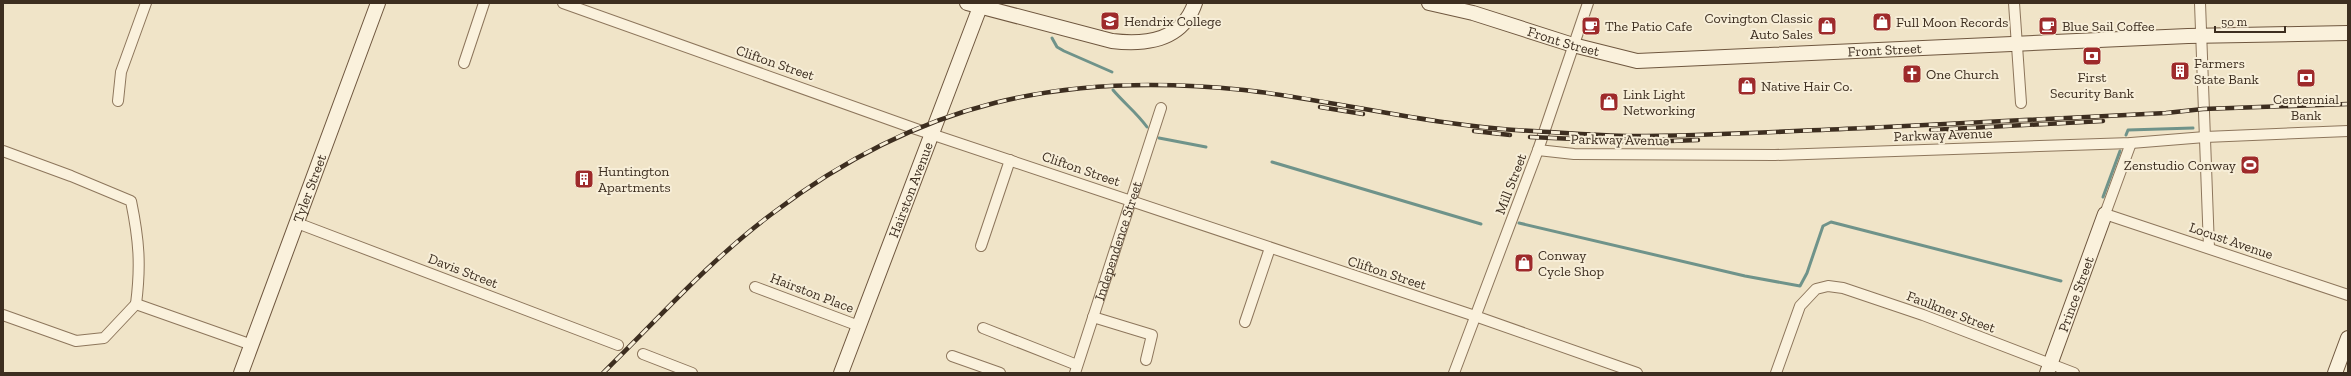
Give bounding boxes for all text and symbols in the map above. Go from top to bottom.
scale bar [2215,8,2285,34]
school or university icon: Hendrix College [1099,10,1121,32]
place label: Covington Classic Auto Sales [1705,10,1813,43]
shop icon: Full Moon Records [1871,11,1893,33]
place label: Hendrix College [1124,13,1222,30]
place label: Full Moon Records [1896,14,2008,31]
cafe icon: The Patio Cafe [1580,15,1602,37]
shop icon: Covington Classic Auto Sales [1816,15,1838,37]
cafe icon: Blue Sail Coffee [2037,15,2059,37]
text: 50 m [2221,15,2248,29]
place label: The Patio Cafe [1605,18,1693,35]
place label: Blue Sail Coffee [2062,18,2155,35]
street label: Front Street [1525,23,1602,60]
street label: Front Street [1847,40,1923,60]
street label: Clifton Street [734,42,817,85]
bank icon: First Security Bank [2081,45,2103,67]
place label: Farmers State Bank [2194,55,2260,88]
building icon: Farmers State Bank [2169,60,2191,82]
church icon: One Church [1901,63,1923,85]
place label: One Church [1926,66,1999,83]
bank icon: Centennial Bank [2295,67,2317,89]
place label: First Security Bank [2050,69,2135,102]
shop icon: Native Hair Co. [1736,75,1758,97]
place label: Native Hair Co. [1761,78,1852,95]
place label: Link Light Networking [1623,86,1696,119]
shop icon: Link Light Networking [1598,91,1620,113]
place label: Centennial Bank [2273,91,2339,124]
street label: Parkway Avenue [1893,125,1993,145]
street label: Parkway Avenue [1570,131,1670,149]
street label: Hairston Avenue [885,139,937,240]
street label: Clifton Street [1040,148,1123,191]
street label: Mill Street [1492,150,1531,217]
street label: Tyler Street [289,151,330,225]
sports icon: Zenstudio Conway [2239,154,2261,176]
place label: Zenstudio Conway [2124,157,2237,174]
place label: Huntington Apartments [598,163,671,196]
building icon: Huntington Apartments [573,168,595,190]
street label: Independence Street [1091,178,1145,303]
street label: Locust Avenue [2187,219,2276,263]
place label: Conway Cycle Shop [1538,247,1604,280]
street label: Davis Street [426,250,501,292]
street label: Clifton Street [1346,252,1429,294]
shop icon: Conway Cycle Shop [1513,252,1535,274]
street label: Prince Street [2054,253,2098,334]
street label: Hairston Place [768,269,857,317]
street label: Faulkner Street [1904,287,1998,337]

